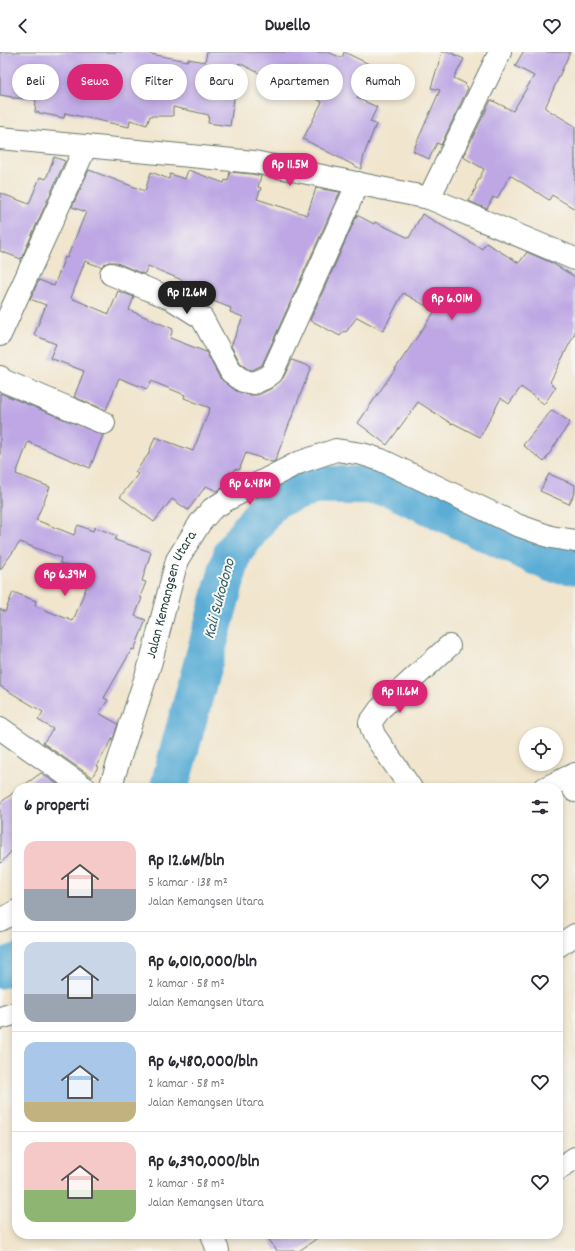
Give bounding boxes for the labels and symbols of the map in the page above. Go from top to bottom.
pin: Rp 11.5M [249,153,331,187]
pin: Rp 12.6M [146,281,228,315]
pin: Rp 6.01M [411,287,493,321]
pin: Rp 6.48M [209,472,291,506]
street label: Jalan Kemangsen Utara [141,526,204,661]
water label: Kali Sukodono [198,556,242,642]
pin: Rp 6.39M [24,563,106,597]
pin: Rp 11.6M [359,680,441,714]

